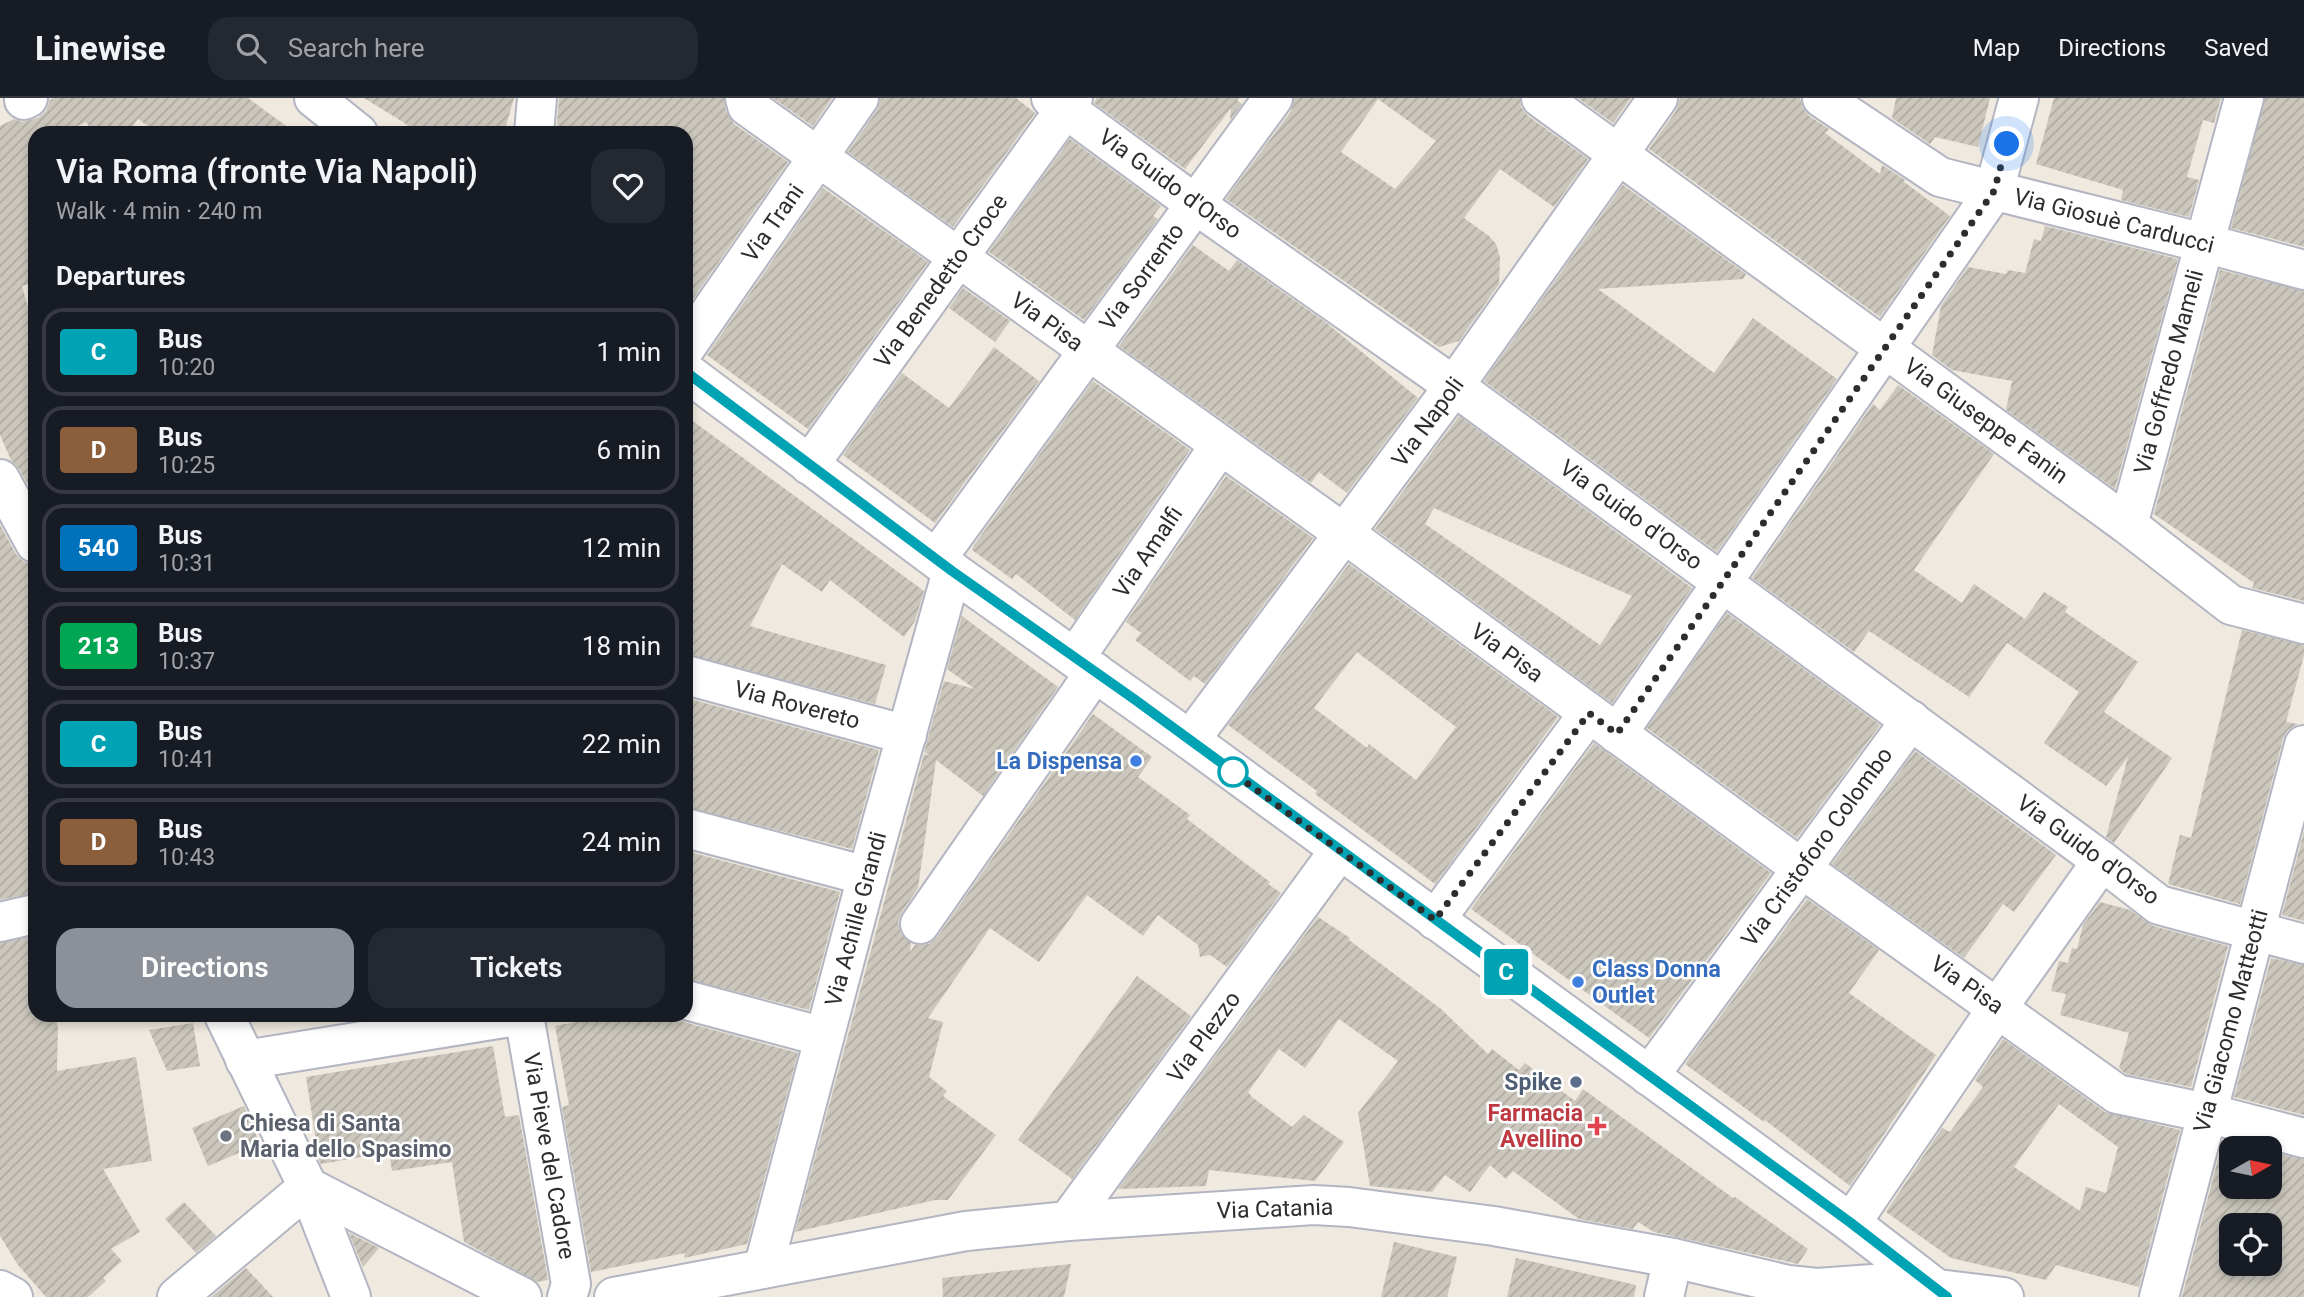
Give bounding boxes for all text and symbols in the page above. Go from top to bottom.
search box [208,17,698,80]
text: Linewise [35,29,166,68]
icon: search [232,29,270,67]
text: Search here [288,33,424,63]
text: Map [1973,34,2020,62]
text: Directions [2058,34,2166,62]
text: Saved [2204,34,2269,62]
street label: Via Guido d'Orso [1093,123,1247,245]
your location [1989,126,2024,161]
button: heart [591,149,665,223]
text: Via Roma (fronte Via Napoli) [56,152,478,191]
street label: Via Trani [736,179,810,267]
street label: Via Giosuè Carducci [2011,183,2217,259]
street label: Via Benedetto Croce [869,189,1013,373]
text: Walk · 4 min · 240 m [56,198,262,225]
street label: Via Sorrento [1094,218,1190,336]
text: Departures [56,261,186,291]
street label: Via Goffredo Mameli [2129,267,2209,477]
street label: Via Pisa [1006,287,1088,357]
text: Bus [158,324,203,354]
text: 1 min [596,337,661,367]
text: C [91,338,106,366]
street label: Via Giuseppe Fanin [1899,352,2073,490]
text: 10:20 [158,354,215,381]
street label: Via Napoli [1386,372,1470,472]
text: Bus [158,422,203,452]
text: 6 min [596,435,661,465]
text: D [91,436,106,464]
text: 10:25 [158,452,215,479]
street label: Via Guido d'Orso [1554,454,1708,576]
street label: Via Amalfi [1108,501,1188,603]
text: Bus [158,520,203,550]
text: 12 min [582,533,661,563]
text: 540 [78,534,119,562]
text: 10:31 [158,550,215,577]
text: Bus [158,618,203,648]
street label: Via Pisa [1466,618,1548,688]
text: 18 min [582,631,661,661]
text: 213 [78,632,119,660]
text: 10:37 [158,648,215,675]
street label: Via Rovereto [731,675,863,735]
text: Bus [158,716,203,746]
text: 22 min [582,729,661,759]
text: C [91,730,106,758]
street label: Via Cristoforo Colombo [1736,742,1898,952]
text: 10:41 [158,746,215,773]
place label: La Dispensa [996,748,1122,775]
marker: La Dispensa [1128,753,1144,769]
unlabelled marker [1218,757,1248,787]
street label: Via Guido d'Orso [2011,789,2165,911]
text: Bus [158,814,203,844]
text: 24 min [582,827,661,857]
text: D [91,828,106,856]
street label: Via Achille Grandi [820,829,892,1009]
text: 10:43 [158,844,215,871]
street label: Via Giacomo Matteotti [2188,906,2274,1136]
button: Directions [56,928,354,1008]
button: Tickets [368,928,665,1008]
line badge: C [1483,949,1529,995]
street label: Via Pisa [1925,950,2009,1020]
place label: Class Donna Outlet [1592,956,1721,1009]
text: C [1498,958,1514,986]
marker: Class Donna Outlet [1570,974,1586,990]
street label: Via Plezzo [1162,986,1246,1088]
street label: Via Pieve del Cadore [518,1051,580,1261]
place label: Spike [1504,1069,1562,1096]
marker: Spike [1568,1074,1584,1090]
place label: Farmacia Avellino [1487,1100,1583,1153]
place label: Chiesa di Santa Maria dello Spasimo [240,1110,451,1163]
marker: Farmacia Avellino [1589,1118,1605,1134]
marker: Chiesa di Santa Maria dello Spasimo [218,1128,234,1144]
north arrow [2219,1136,2282,1199]
map controls [2219,1136,2282,1276]
street label: Via Catania [1216,1193,1334,1225]
button: locate [2219,1213,2282,1276]

